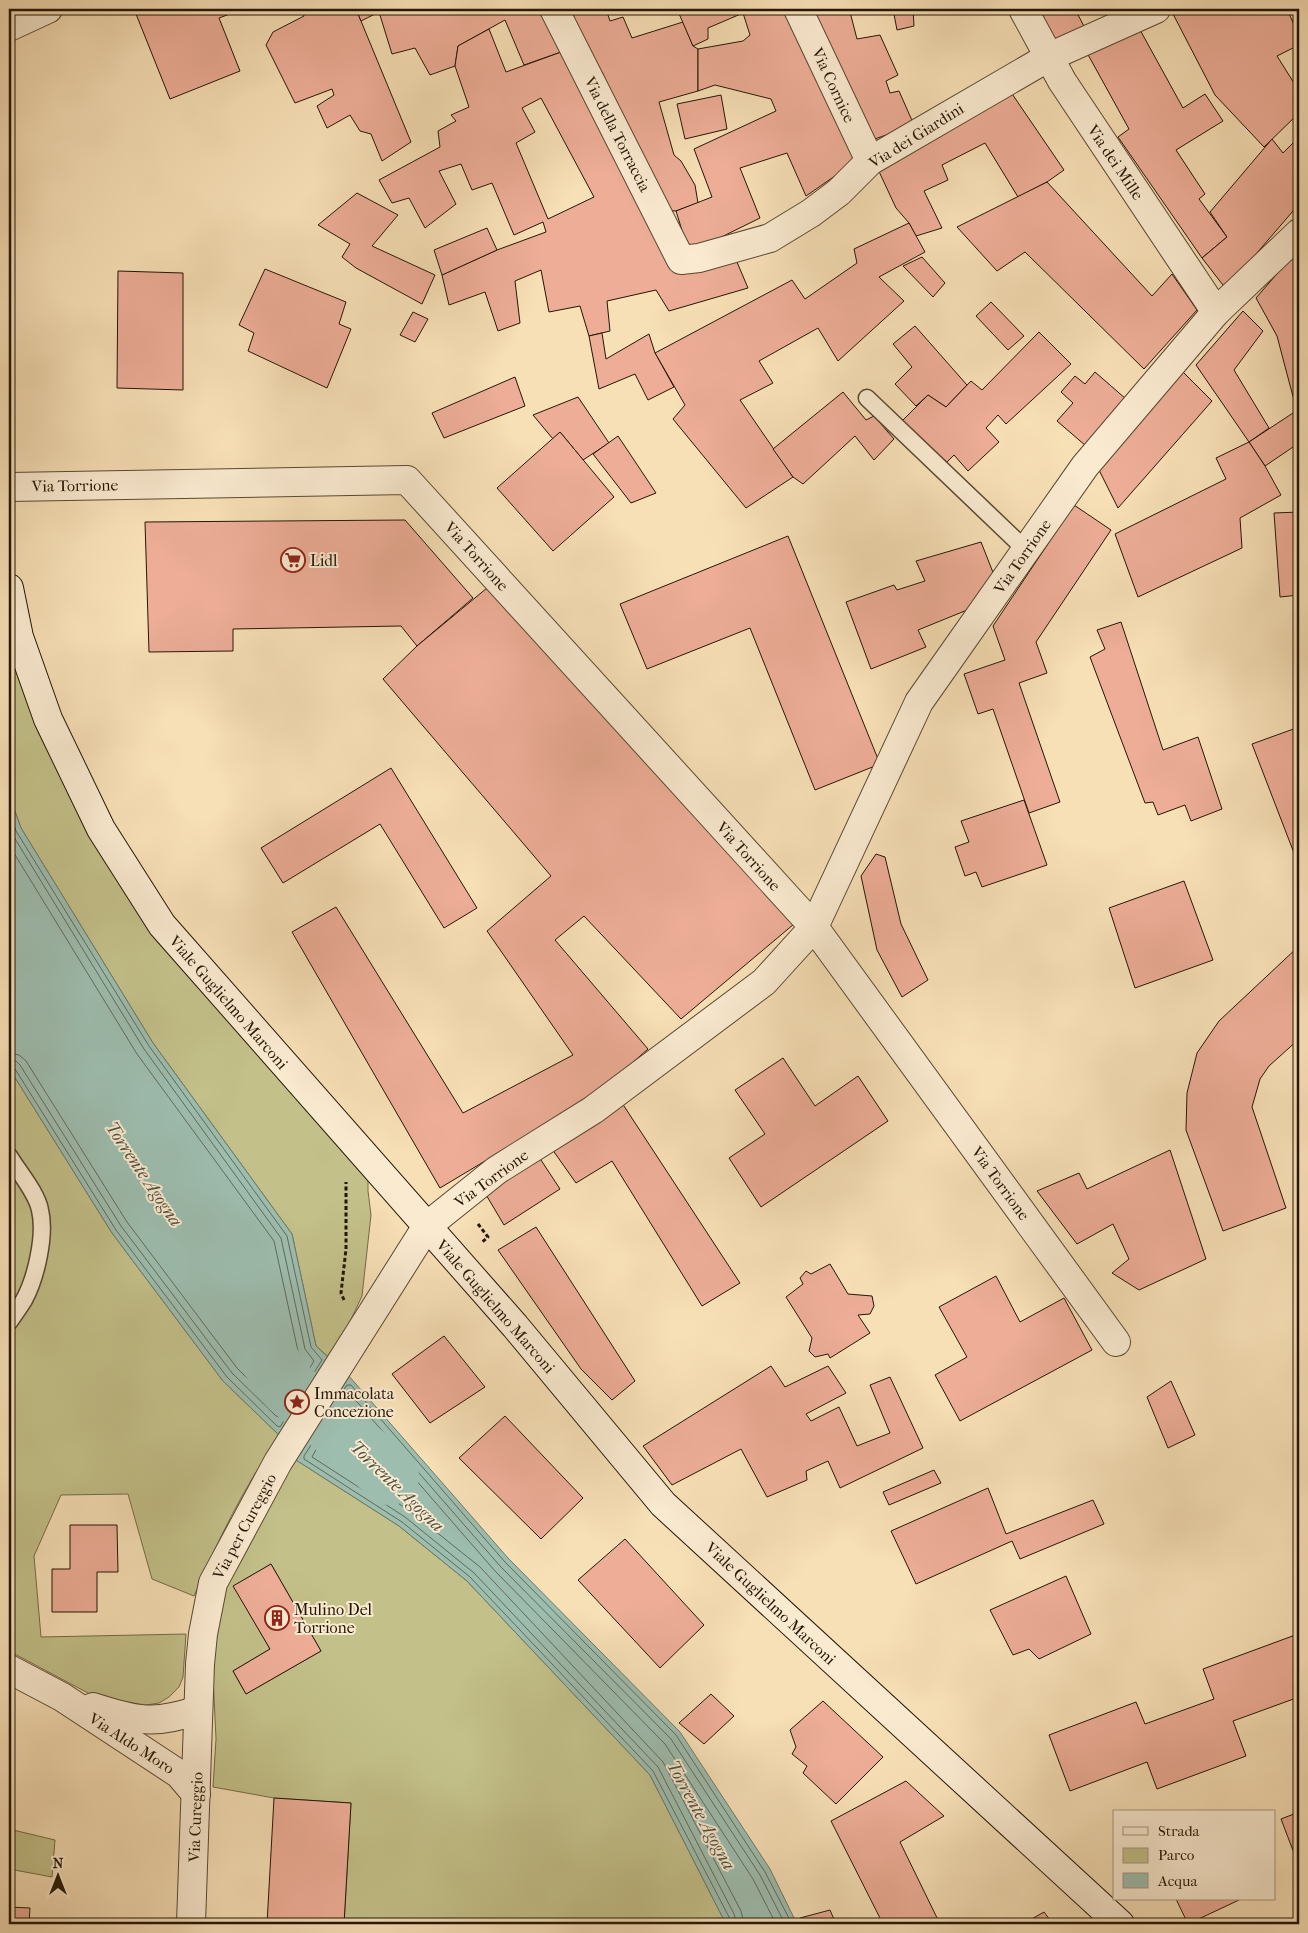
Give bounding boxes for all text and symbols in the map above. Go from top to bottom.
street label: Via Cornice [808,44,859,126]
street label: Via della Torraccia [580,73,655,196]
street label: Via dei Giardini [864,99,967,173]
street label: Via dei Mille [1083,120,1148,204]
street label: Via Torrione [31,475,119,496]
street label: Via Torrione [989,515,1055,598]
street label: Via Torrione [440,517,513,595]
supermarket icon: Lidl [280,547,306,573]
place label: Lidl [310,551,338,570]
street label: Via Torrione [712,817,785,895]
street label: Viale Guglielmo Marconi [165,931,292,1073]
water label: Torrente Agogna [101,1118,186,1231]
street label: Via Torrione [967,1142,1034,1224]
street label: Via Torrione [450,1145,532,1212]
street label: Viale Guglielmo Marconi [432,1235,559,1377]
place label: Immacolata Concezione [314,1384,395,1421]
place icon: Immacolata Concezione [284,1389,310,1415]
water label: Torrente Agogna [345,1436,448,1536]
street label: Via per Cureggio [208,1470,280,1583]
street label: Viale Guglielmo Marconi [701,1537,840,1669]
place label: Mulino Del Torrione [294,1600,372,1637]
building icon: Mulino Del Torrione [264,1605,290,1631]
street label: Via Aldo Moro [85,1708,178,1778]
water label: Torrente Agogna [662,1757,739,1874]
street label: Via Cureggio [184,1772,207,1863]
legend [1113,1810,1276,1900]
text: Strada [1158,1822,1201,1840]
text: Parco [1158,1846,1195,1864]
north arrow [32,1850,82,1900]
text: N [53,1855,64,1872]
text: Acqua [1157,1872,1199,1890]

